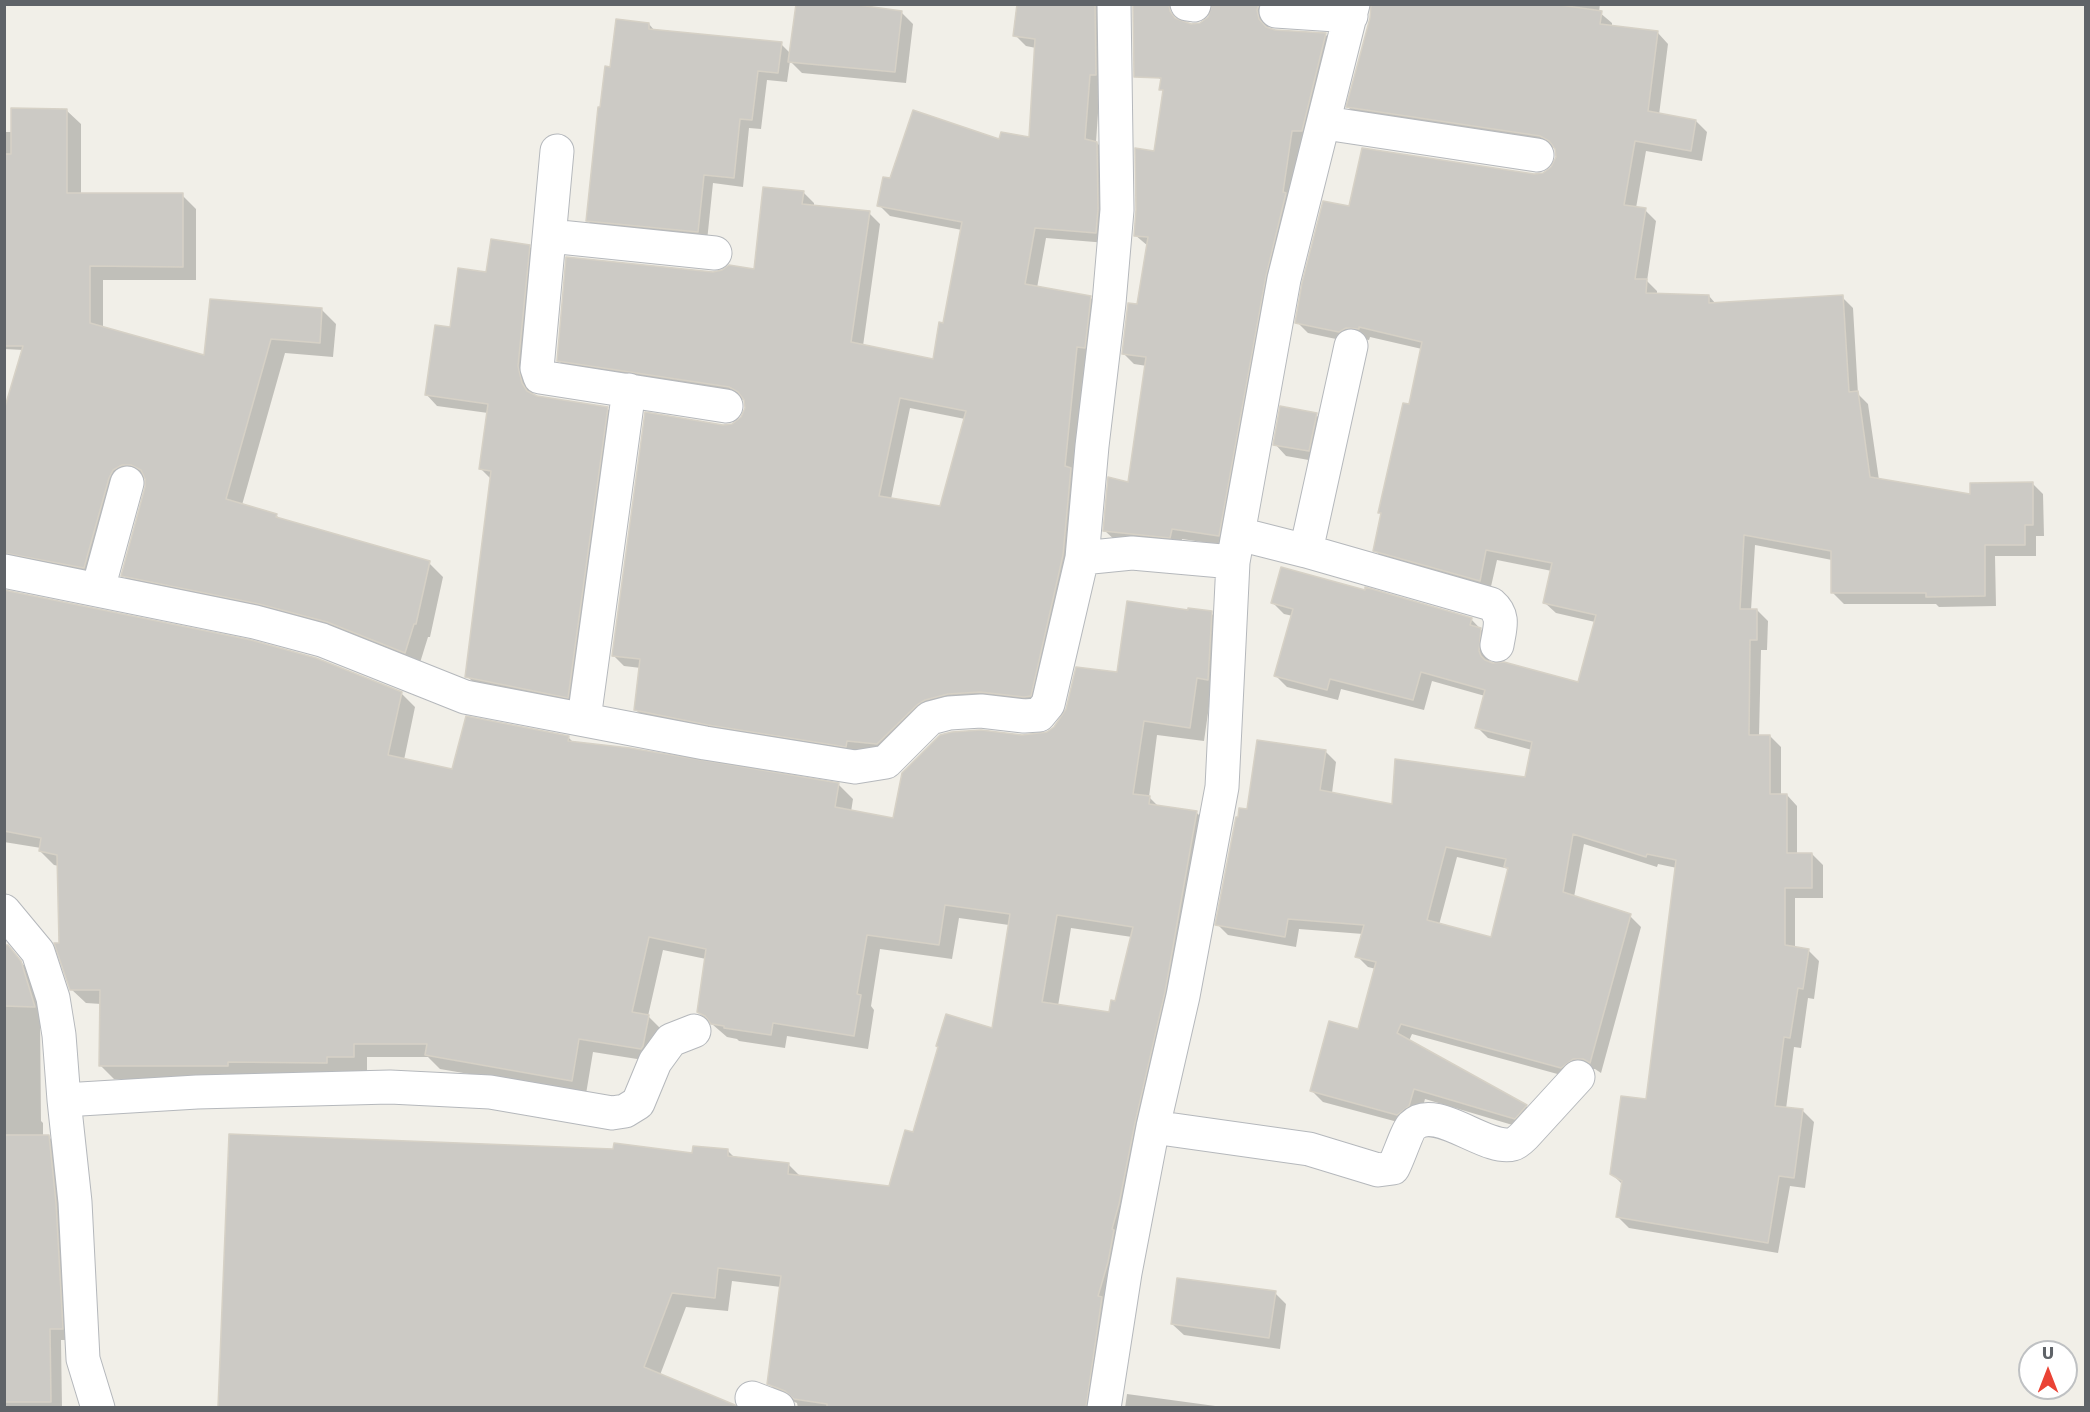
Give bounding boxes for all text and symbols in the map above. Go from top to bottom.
north arrow [2018,1340,2078,1400]
text: U [2042,1344,2055,1363]

